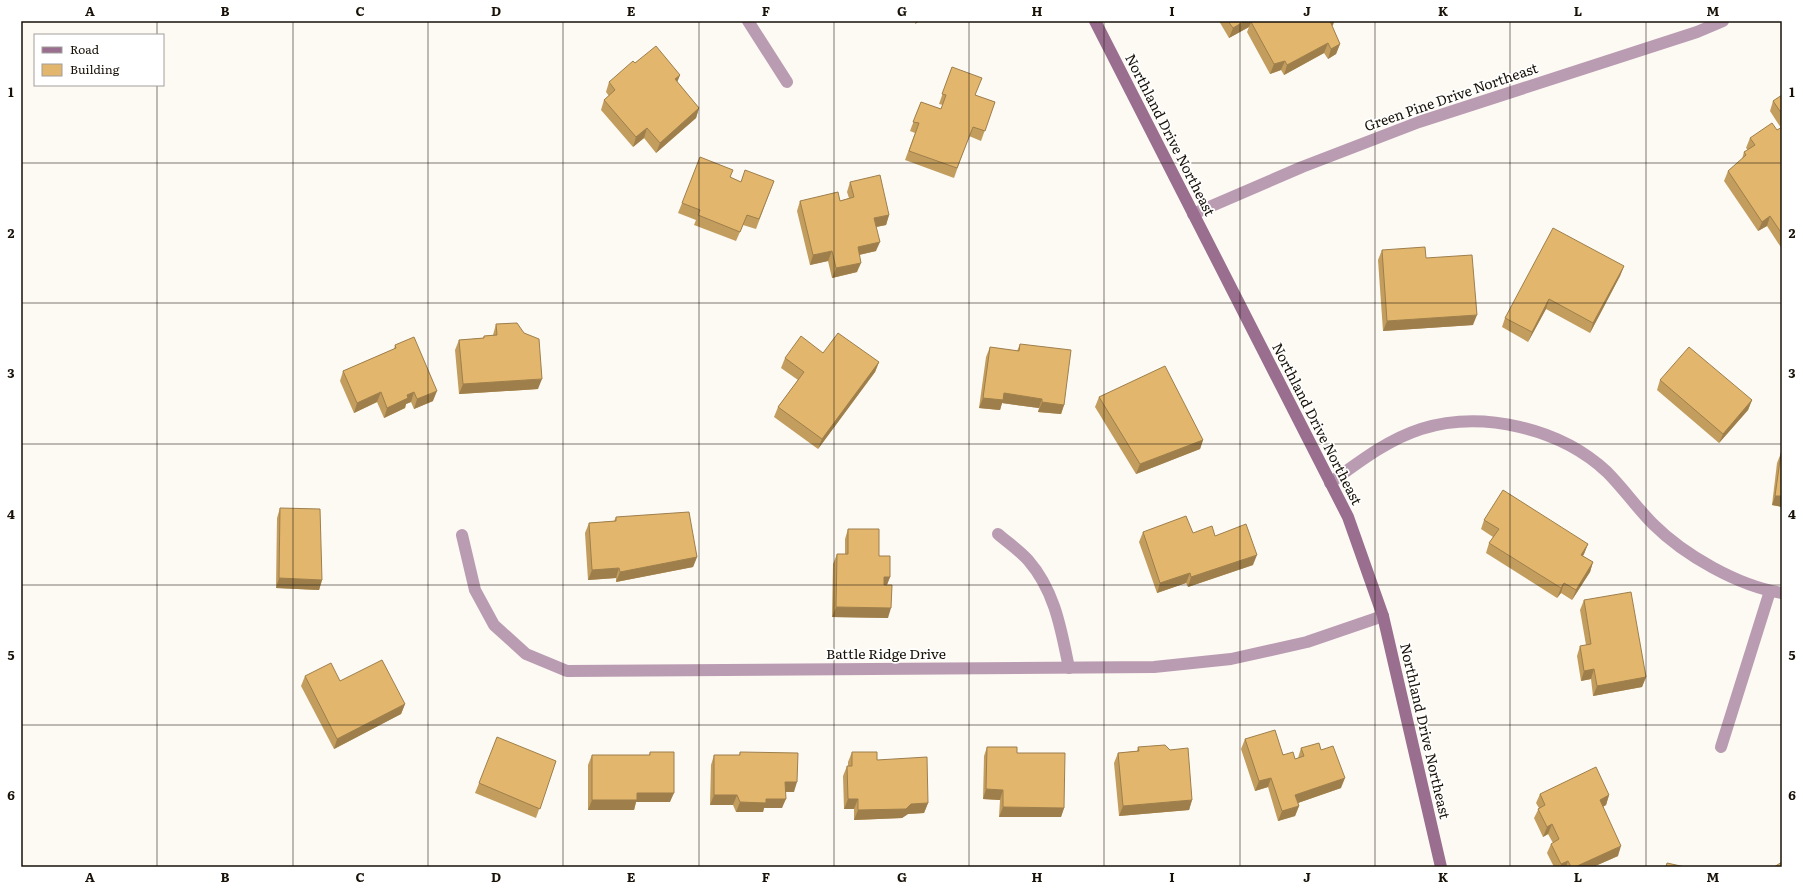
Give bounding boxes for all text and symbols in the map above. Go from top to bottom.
text: A [85,1,95,20]
text: B [221,1,230,20]
text: C [355,1,365,20]
text: D [491,1,501,20]
text: E [627,1,636,20]
text: F [762,1,770,20]
text: G [897,1,907,20]
text: H [1032,1,1043,20]
text: I [1169,1,1175,20]
text: J [1303,1,1311,20]
text: K [1438,1,1449,20]
text: L [1574,1,1582,20]
text: M [1707,1,1720,20]
legend [34,34,164,86]
text: Road [70,40,100,58]
street label: Northland Drive Northeast [1121,50,1221,220]
street label: Green Pine Drive Northeast [1361,57,1540,135]
text: Building [70,60,120,78]
text: 1 [8,82,14,101]
text: 1 [1789,82,1795,101]
text: 2 [8,223,15,242]
text: 2 [1789,223,1796,242]
street label: Northland Drive Northeast [1268,339,1368,509]
text: 3 [7,363,15,382]
text: 3 [1788,363,1796,382]
text: 4 [7,504,15,523]
text: 4 [1788,504,1796,523]
street label: Northland Drive Northeast [1396,641,1456,821]
street label: Battle Ridge Drive [826,643,946,663]
text: 5 [7,645,15,664]
text: 5 [1788,645,1796,664]
text: 6 [7,785,15,804]
text: 6 [1788,785,1796,804]
text: A [85,867,95,886]
text: B [221,867,230,886]
text: C [355,867,365,886]
text: D [491,867,501,886]
text: E [627,867,636,886]
text: F [762,867,770,886]
text: G [897,867,907,886]
text: H [1032,867,1043,886]
text: I [1169,867,1175,886]
text: J [1303,867,1311,886]
text: K [1438,867,1449,886]
text: L [1574,867,1582,886]
text: M [1707,867,1720,886]

